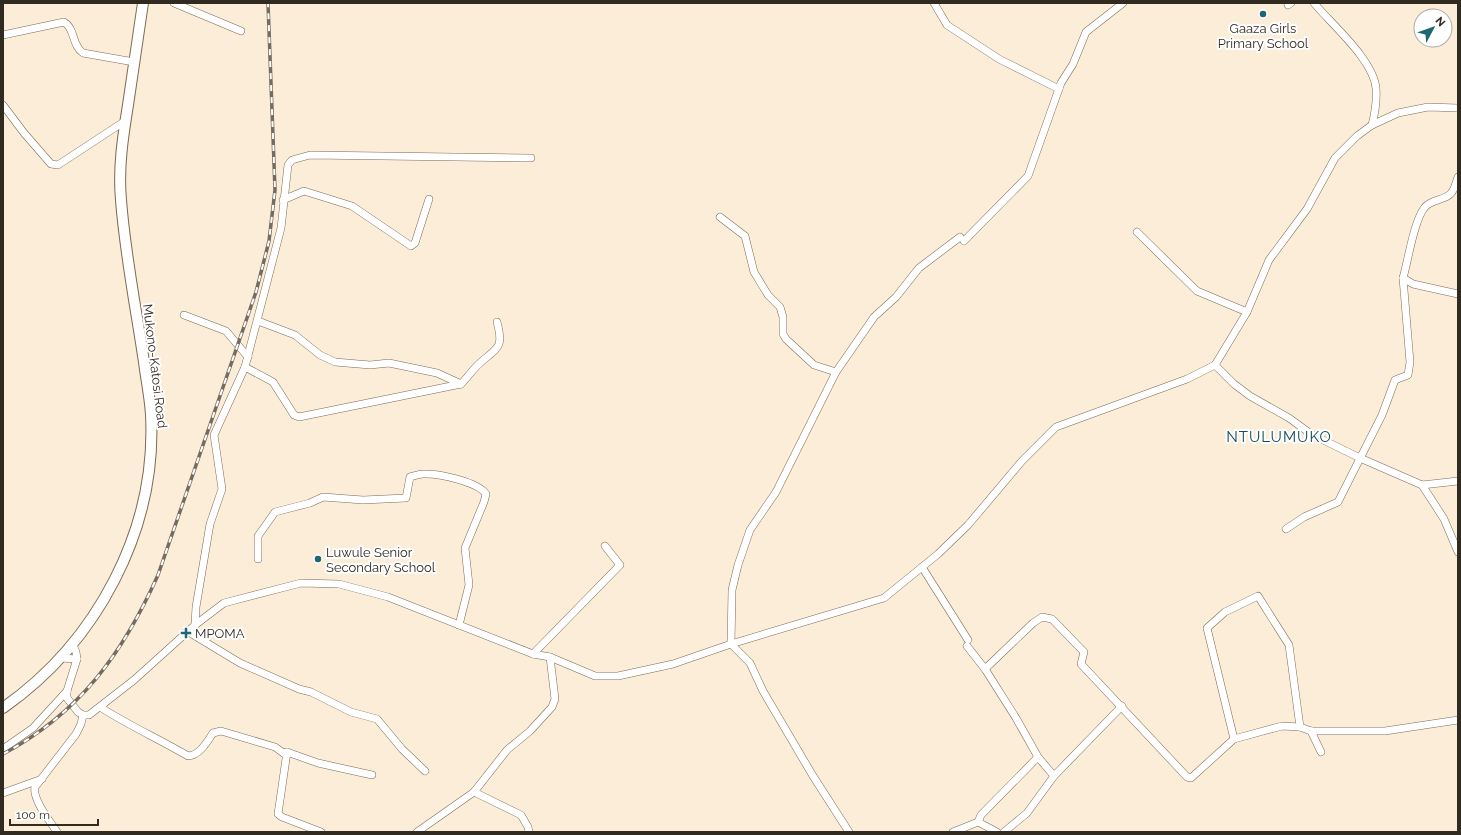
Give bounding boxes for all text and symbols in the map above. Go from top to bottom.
north arrow [1413,8,1453,48]
marker: Gaaza Girls Primary School [1258,9,1268,19]
text: N [1433,14,1448,29]
place label: Gaaza Girls Primary School [1218,21,1309,51]
street label: Mukono-Katosi Road [140,303,170,429]
district label: NTULUMUKO [1226,428,1332,446]
place label: Luwule Senior Secondary School [326,545,436,575]
marker: Luwule Senior Secondary School [313,554,323,564]
place label: MPOMA [195,626,245,641]
marker: MPOMA [180,627,192,639]
scale bar [10,801,98,827]
text: 100 m [16,808,50,822]

